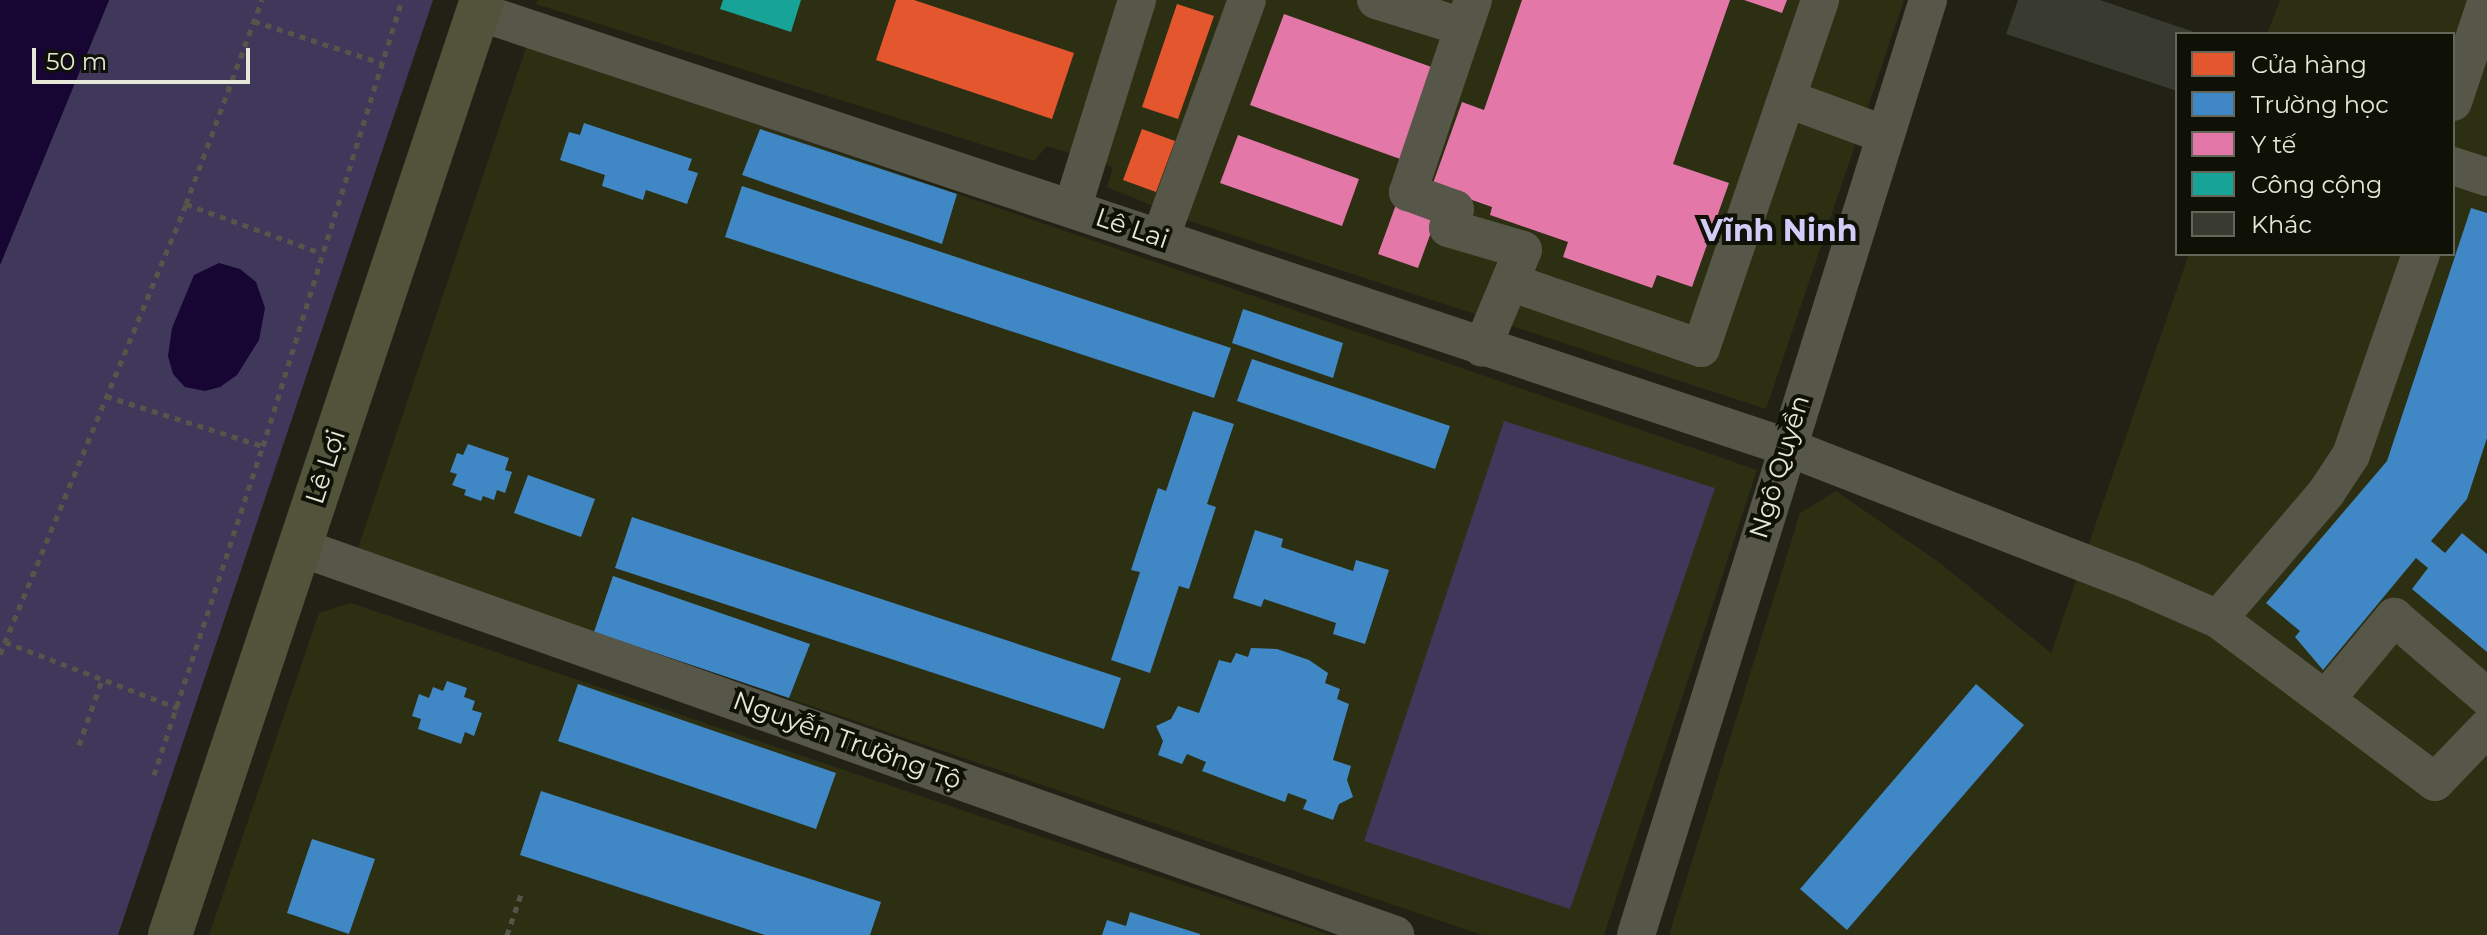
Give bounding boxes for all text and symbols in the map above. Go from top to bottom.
scale bar [36,32,254,82]
legend [2175,32,2455,256]
text: 50 m [46,47,107,76]
text: Cửa hàng [2251,50,2367,79]
text: Trường học [2251,90,2389,119]
text: Y tế [2251,130,2296,159]
text: Công cộng [2251,170,2382,199]
street label: Lê Lai [1091,202,1173,256]
text: Khác [2251,210,2312,239]
district label: Vĩnh Ninh [1700,213,1858,249]
street label: Ngô Quyền [1743,392,1817,542]
street label: Lê Lợi [299,426,353,508]
street label: Nguyễn Trường Tộ [729,685,965,797]

